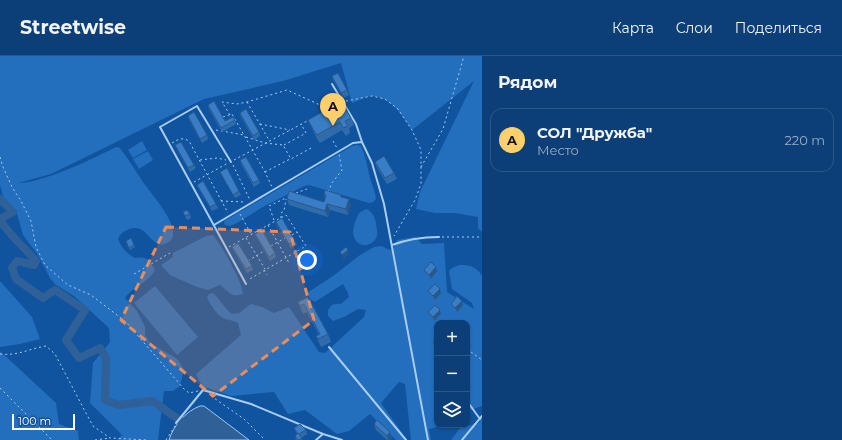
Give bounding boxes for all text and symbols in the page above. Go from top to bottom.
text: Streetwise [20,16,126,39]
text: Карта [612,19,654,37]
text: Слои [676,19,713,37]
text: Поделиться [735,19,822,37]
text: Рядом [498,72,557,92]
pin: A [320,93,346,126]
text: СОЛ "Дружба" [537,123,652,142]
text: A [507,132,517,148]
text: 220 m [784,132,825,148]
text: Место [537,142,579,158]
your location [297,250,317,270]
map controls [434,320,470,428]
button: + [434,320,470,356]
button: − [434,356,470,392]
button: layers [434,392,470,428]
scale bar [12,412,75,431]
text: 100 m [18,414,51,428]

